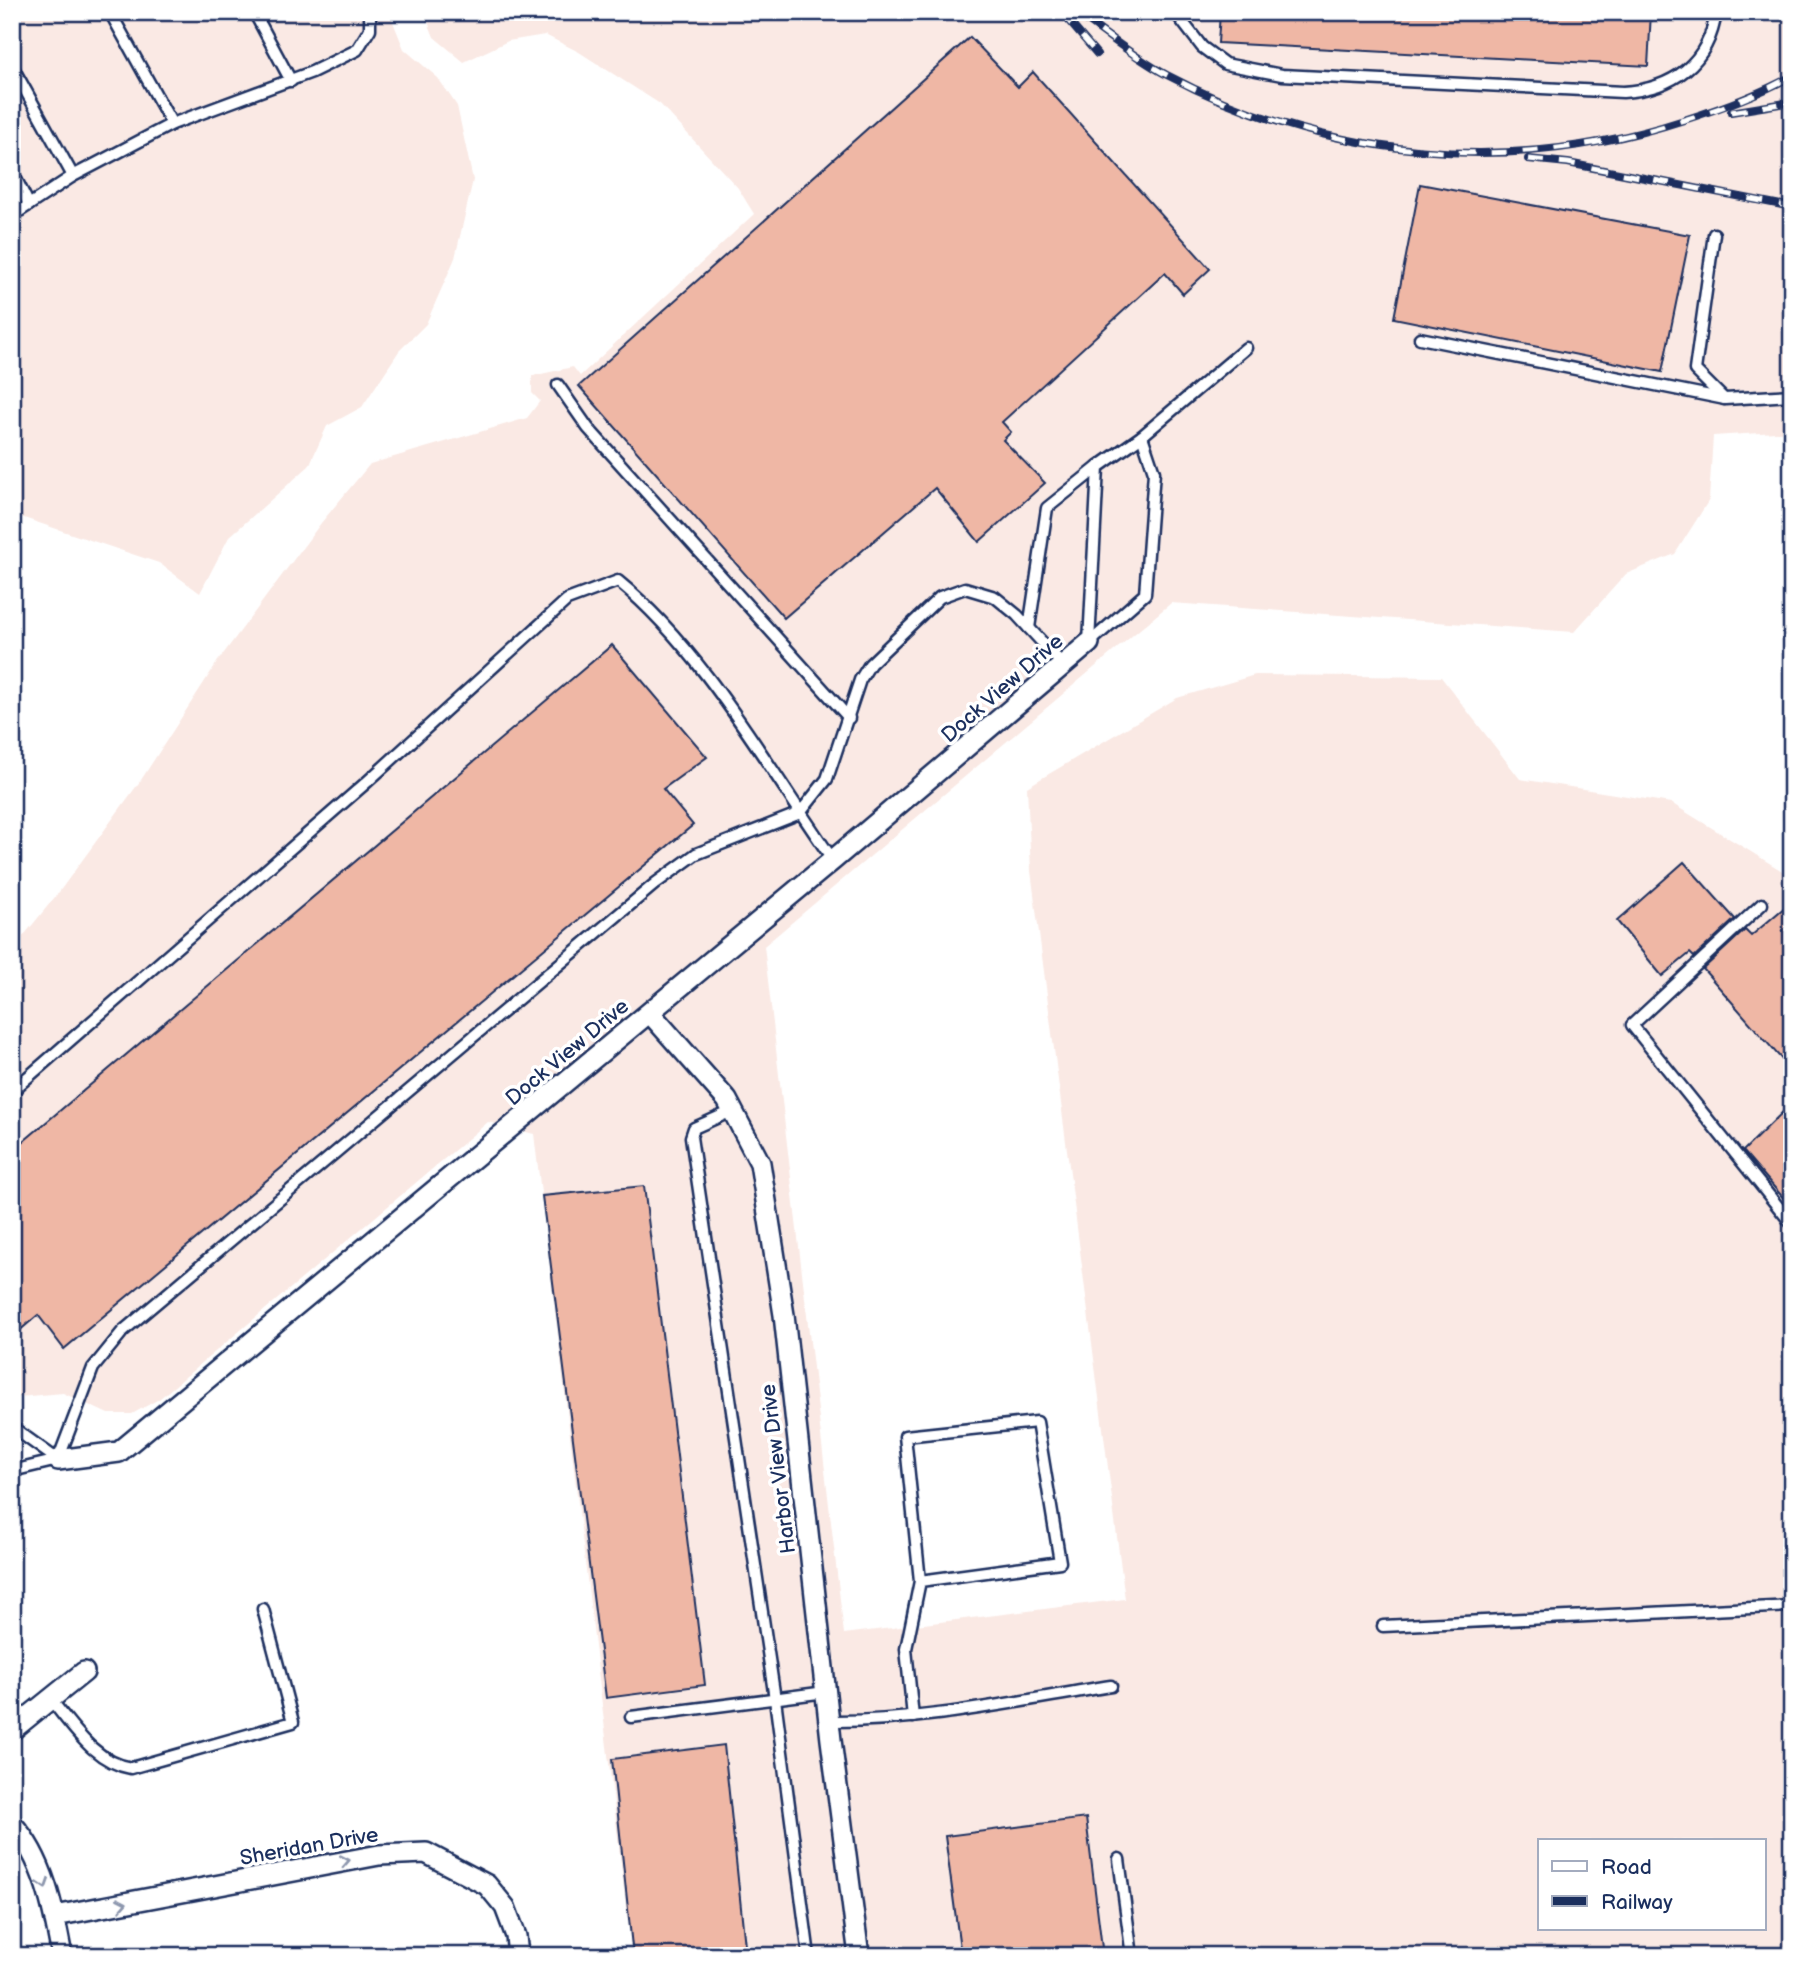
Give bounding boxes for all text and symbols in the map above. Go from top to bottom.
street label: Dock View Drive [936,629,1068,748]
street label: Dock View Drive [501,994,634,1111]
street label: Harbor View Drive [756,1383,801,1555]
street label: Sheridan Drive [238,1822,380,1871]
legend [1538,1839,1766,1930]
one-way arrow [339,1855,351,1870]
text: Road [1601,1855,1652,1880]
one-way arrow [36,1877,50,1889]
text: Railway [1601,1890,1673,1915]
one-way arrow [116,1897,128,1912]

